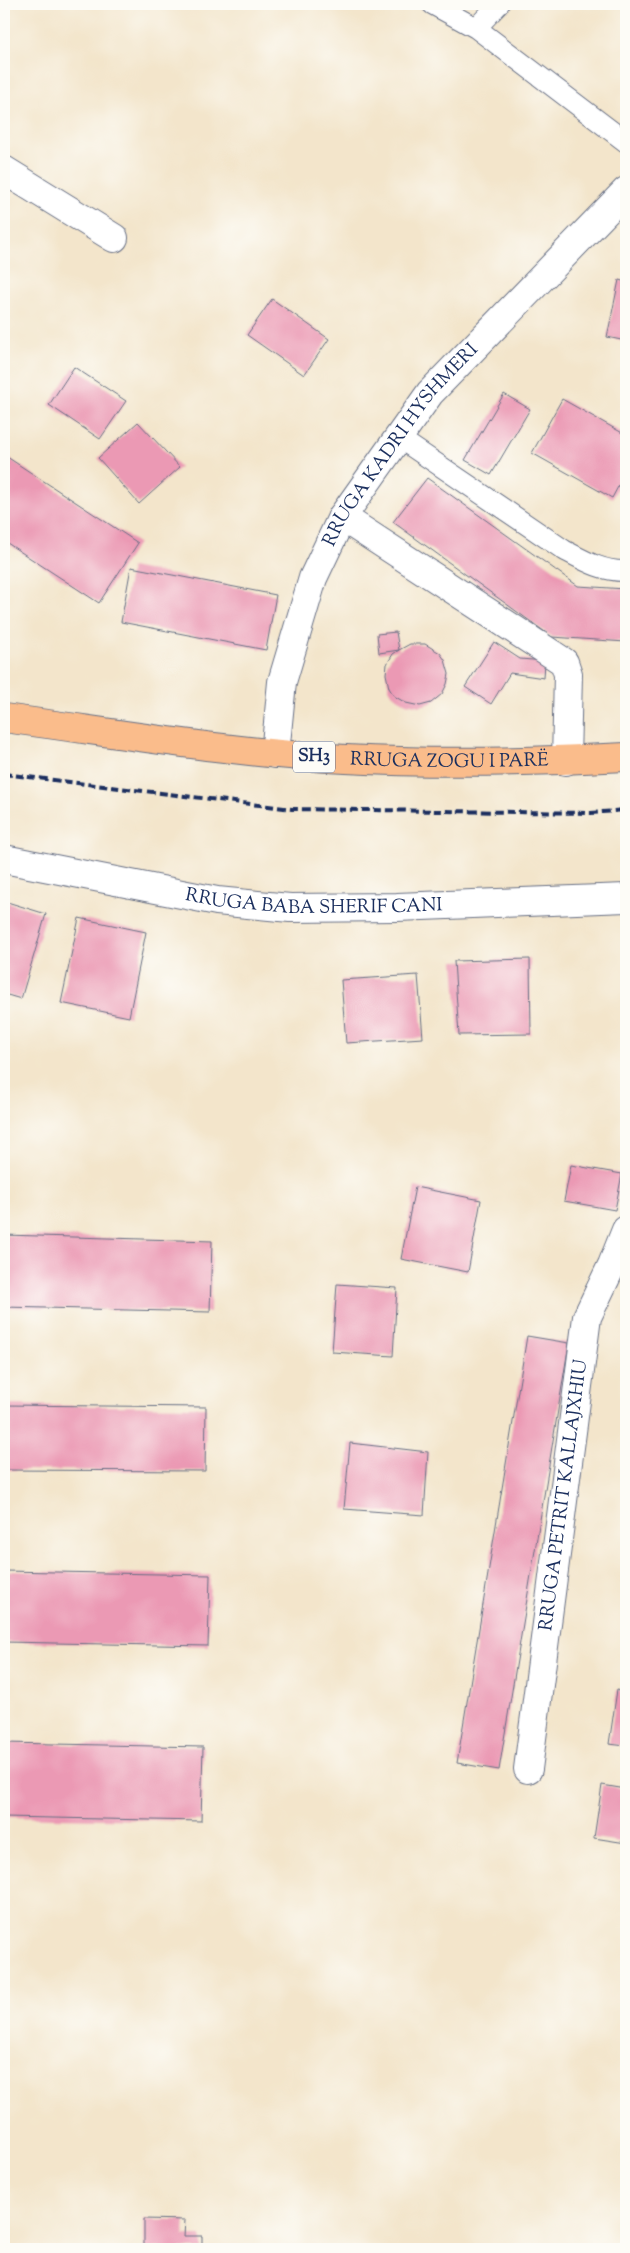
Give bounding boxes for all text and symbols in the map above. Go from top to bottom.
street label: RRUGA KADRI HYSHMERI [316,337,485,551]
road number: SH3 [293,742,335,772]
street label: RRUGA ZOGU I PARË [349,746,550,775]
street label: RRUGA BABA SHERIF CANI [183,882,443,922]
street label: RRUGA PETRIT KALLAJXHIU [533,1357,595,1633]

